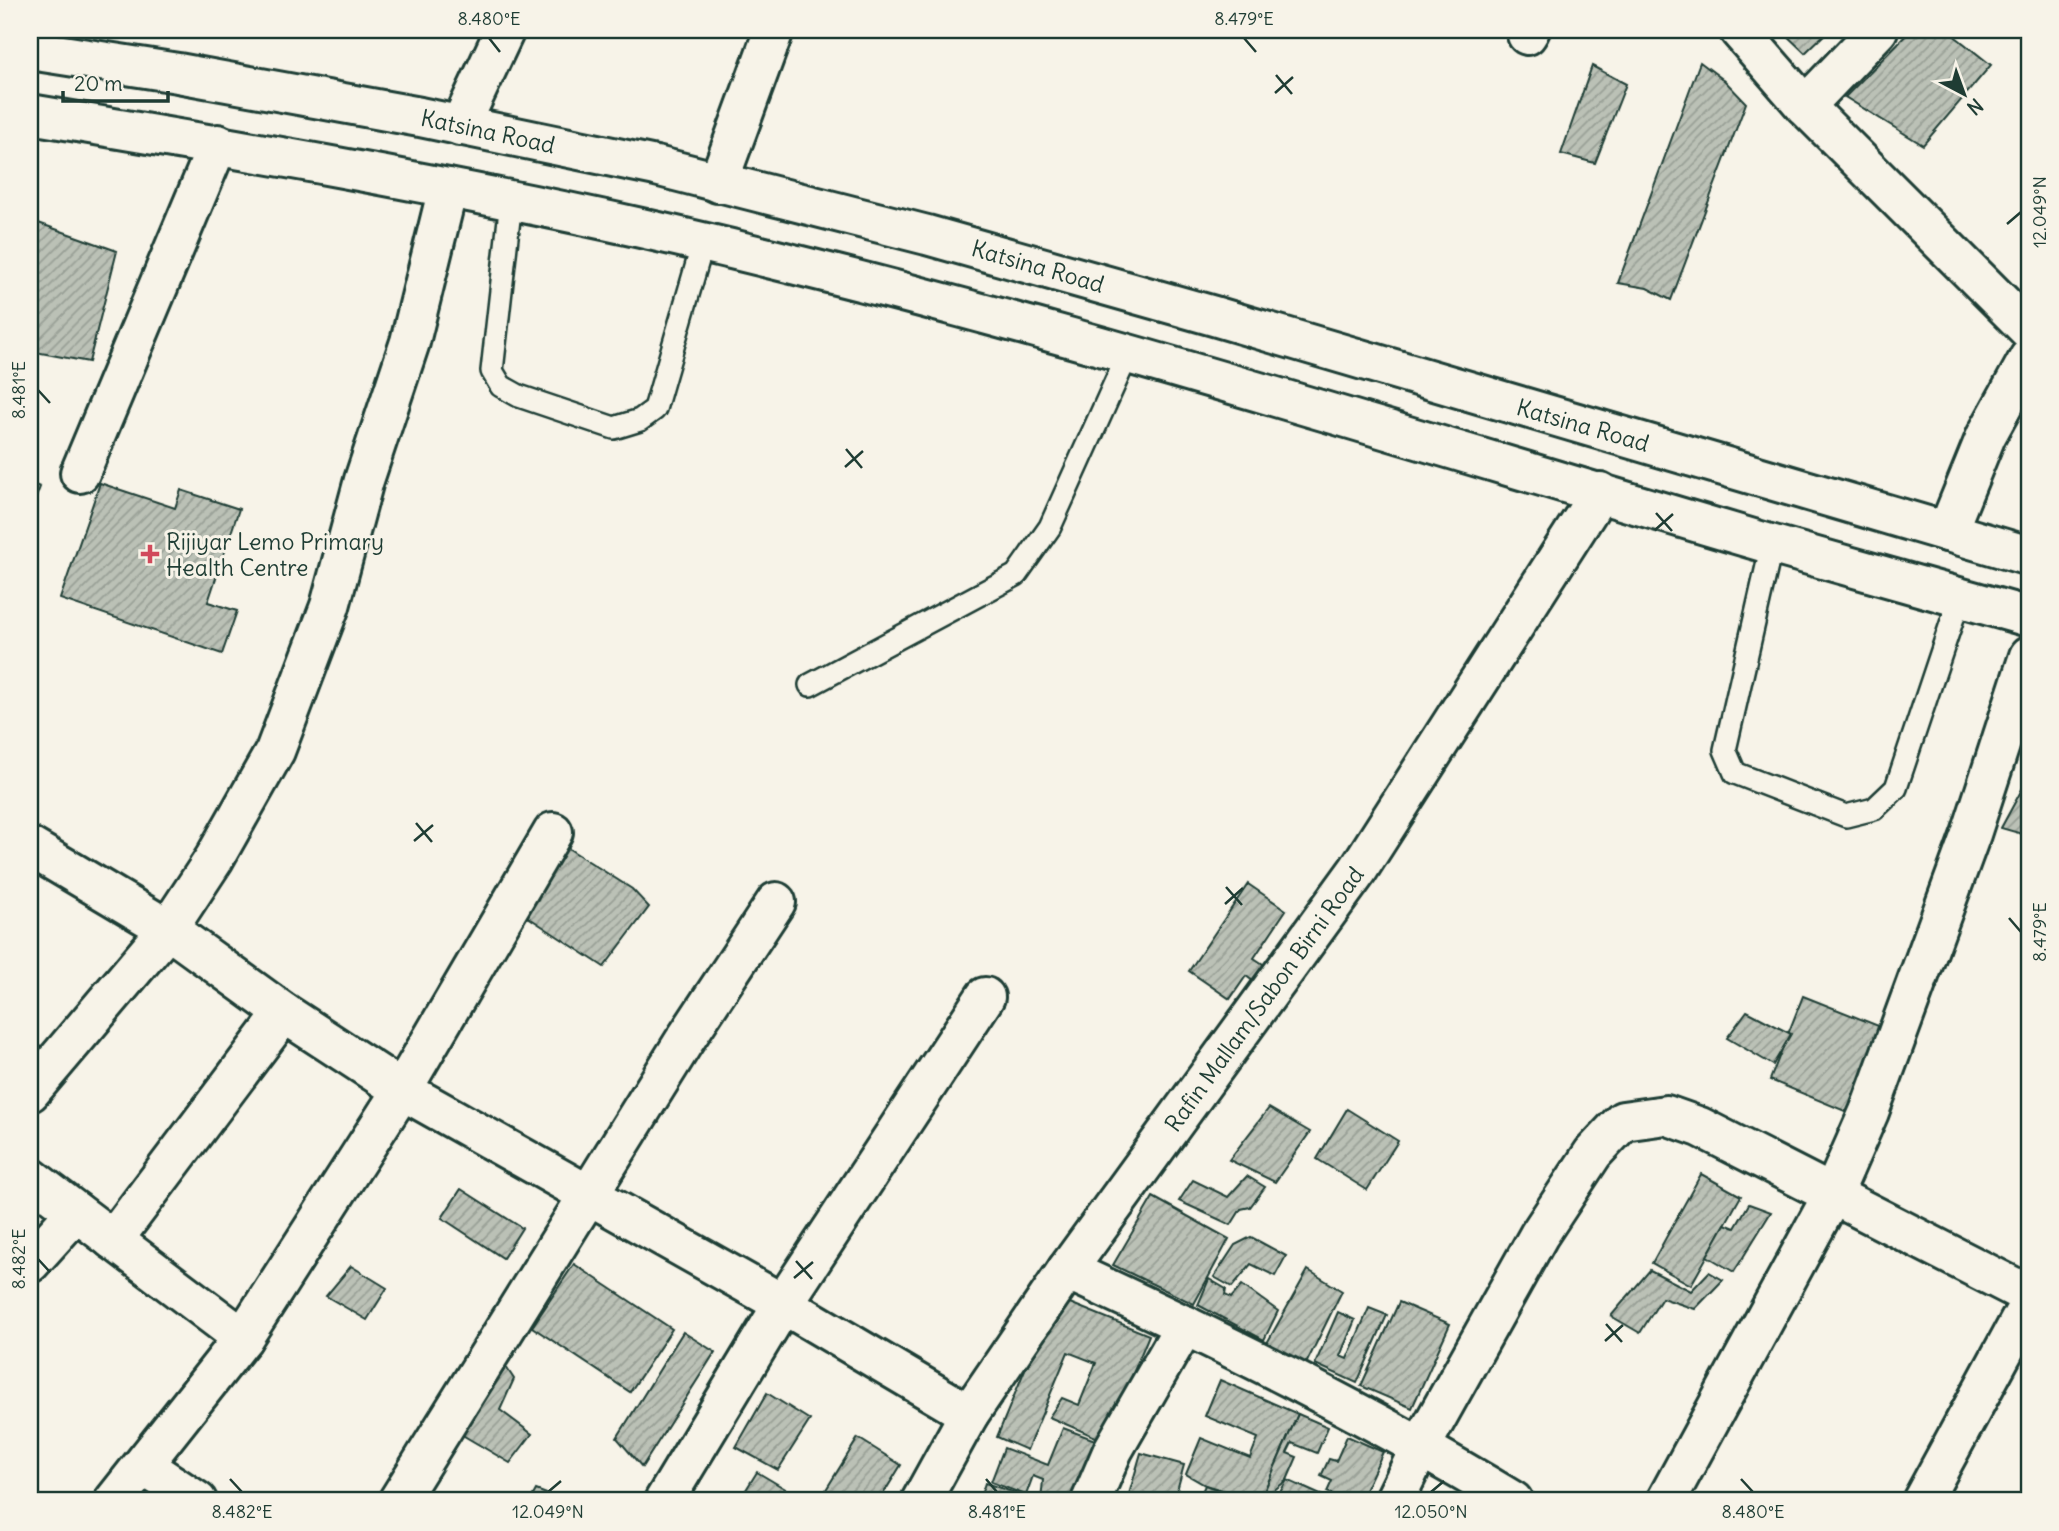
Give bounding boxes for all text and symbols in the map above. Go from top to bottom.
text: 8.480°E [458,7,520,30]
text: 8.479°E [1214,7,1274,30]
scale bar [63,60,168,104]
north arrow [1930,60,2000,130]
text: 20 m [74,70,123,97]
text: N [1962,93,1988,120]
street label: Katsina Road [418,103,558,159]
text: 12.049°N [2028,176,2051,248]
street label: Katsina Road [968,233,1108,299]
text: 8.481°E [7,361,30,419]
street label: Katsina Road [1513,392,1653,458]
place label: Rijiyar Lemo Primary Health Centre [166,527,384,582]
marker: Rijiyar Lemo Primary Health Centre [140,544,160,564]
street label: Rafin Mallam/Sabon Birni Road [1158,861,1370,1137]
text: 8.479°E [2028,902,2051,962]
text: 8.482°E [7,1229,30,1289]
text: 8.482°E [212,1500,272,1523]
text: 12.049°N [512,1500,584,1523]
text: 8.481°E [968,1500,1026,1523]
text: 12.050°N [1394,1500,1468,1523]
text: 8.480°E [1722,1500,1784,1523]

